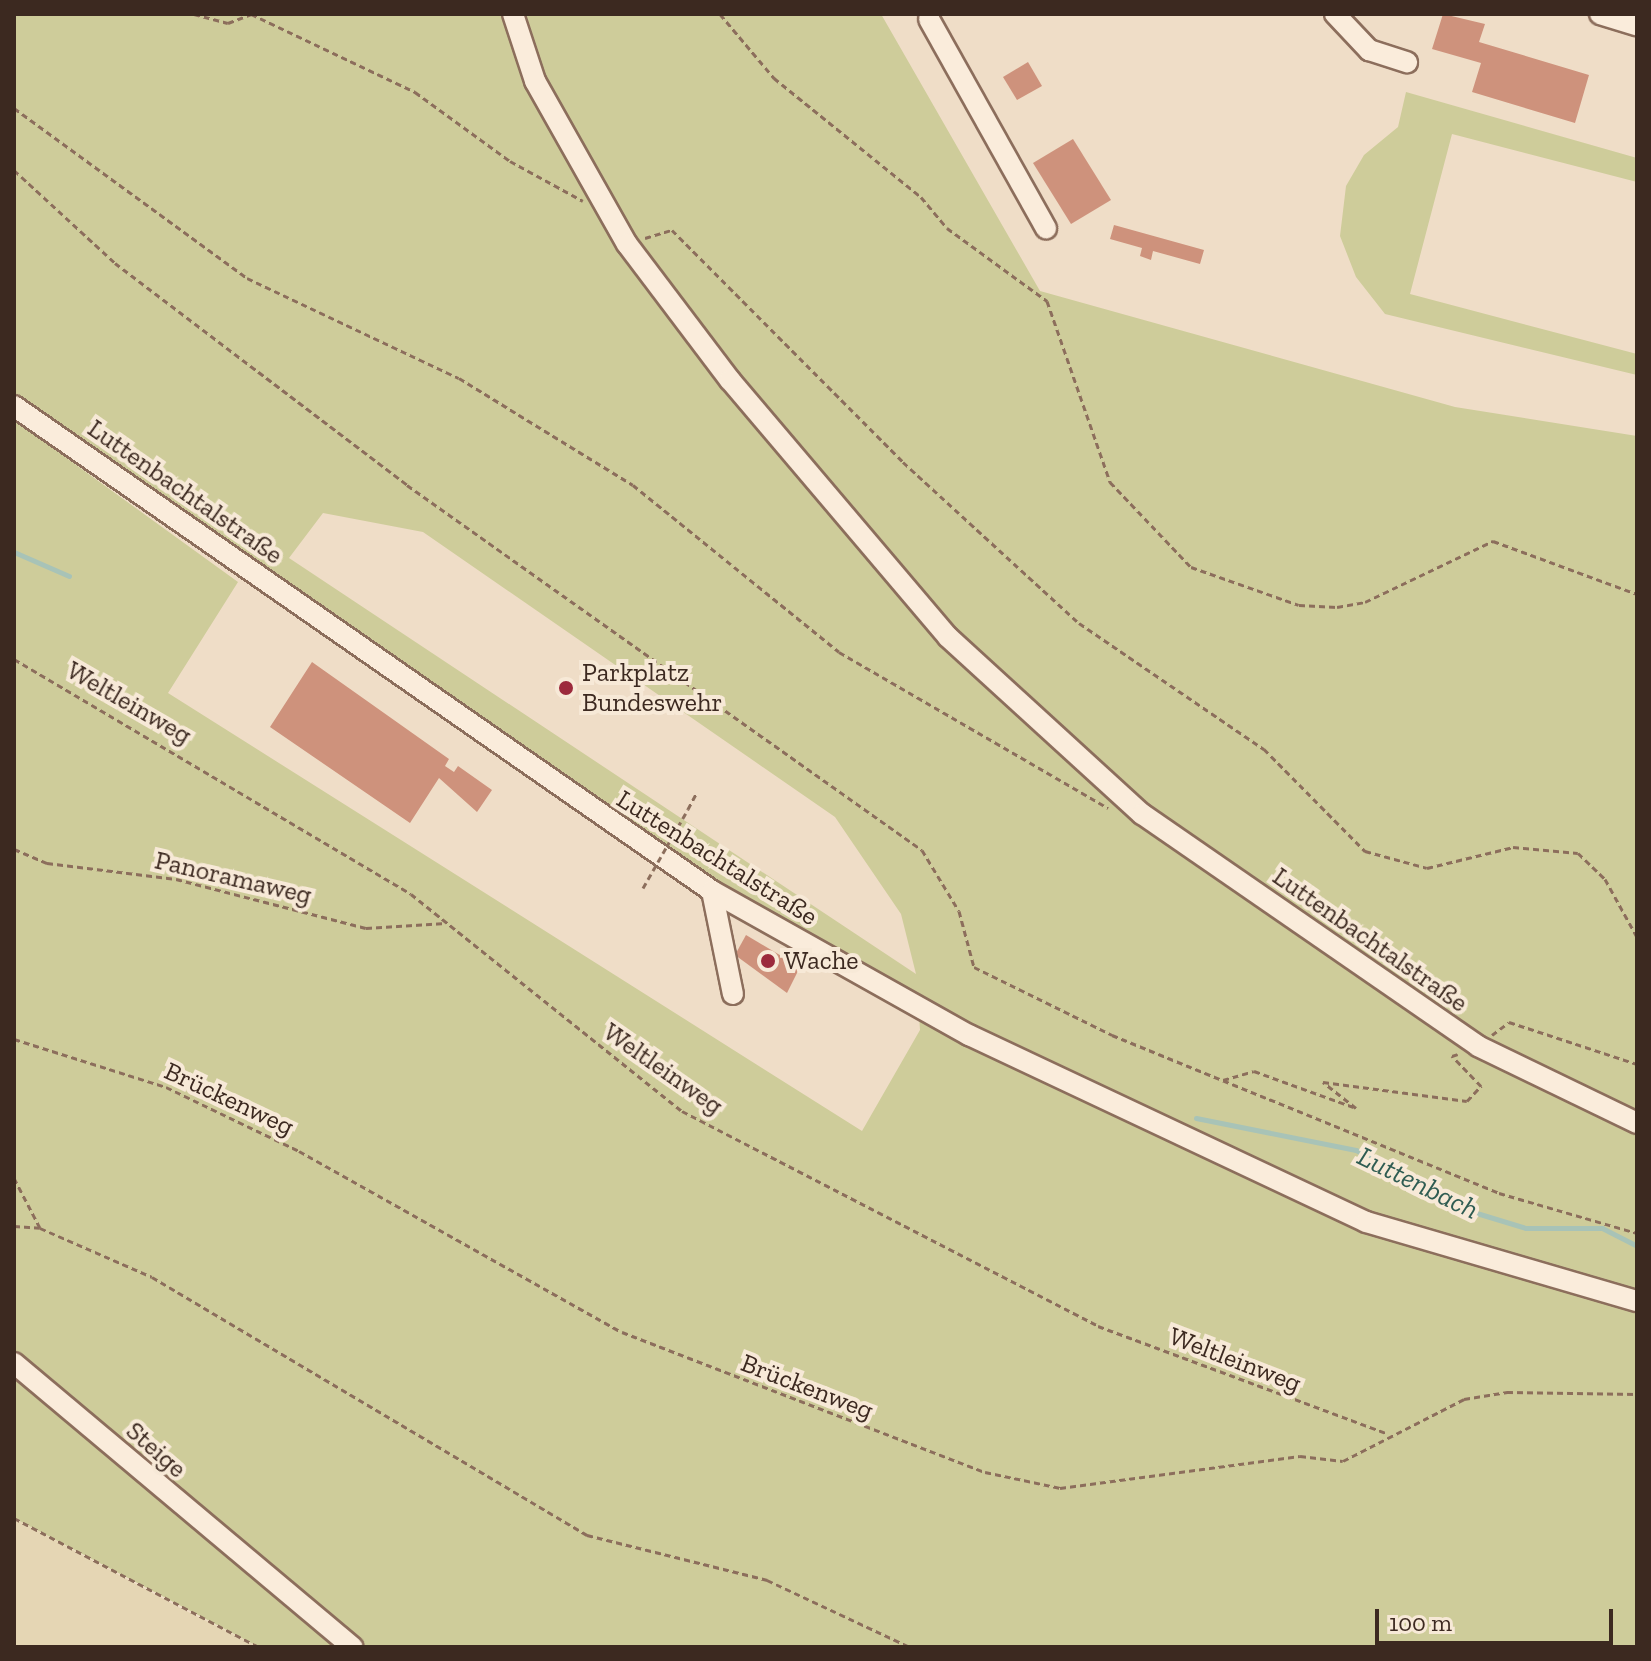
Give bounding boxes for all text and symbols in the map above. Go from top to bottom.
street label: Luttenbachtalstraße [82,413,288,571]
street label: Weltleinweg [61,655,197,751]
place label: Parkplatz Bundeswehr [582,657,722,718]
marker: Parkplatz Bundeswehr [557,679,575,697]
street label: Luttenbachtalstraße [611,784,823,932]
street label: Panoramaweg [152,845,314,911]
street label: Luttenbachtalstraße [1267,861,1473,1019]
place label: Wache [784,945,858,977]
marker: Wache [759,952,777,970]
street label: Weltleinweg [597,1016,729,1122]
street label: Brückenweg [159,1055,299,1143]
water label: Luttenbach [1352,1139,1484,1227]
street label: Weltleinweg [1165,1321,1305,1399]
street label: Brückenweg [737,1348,877,1426]
street label: Steige [120,1415,192,1485]
scale bar [1379,1593,1617,1643]
text: 100 m [1389,1608,1452,1637]

